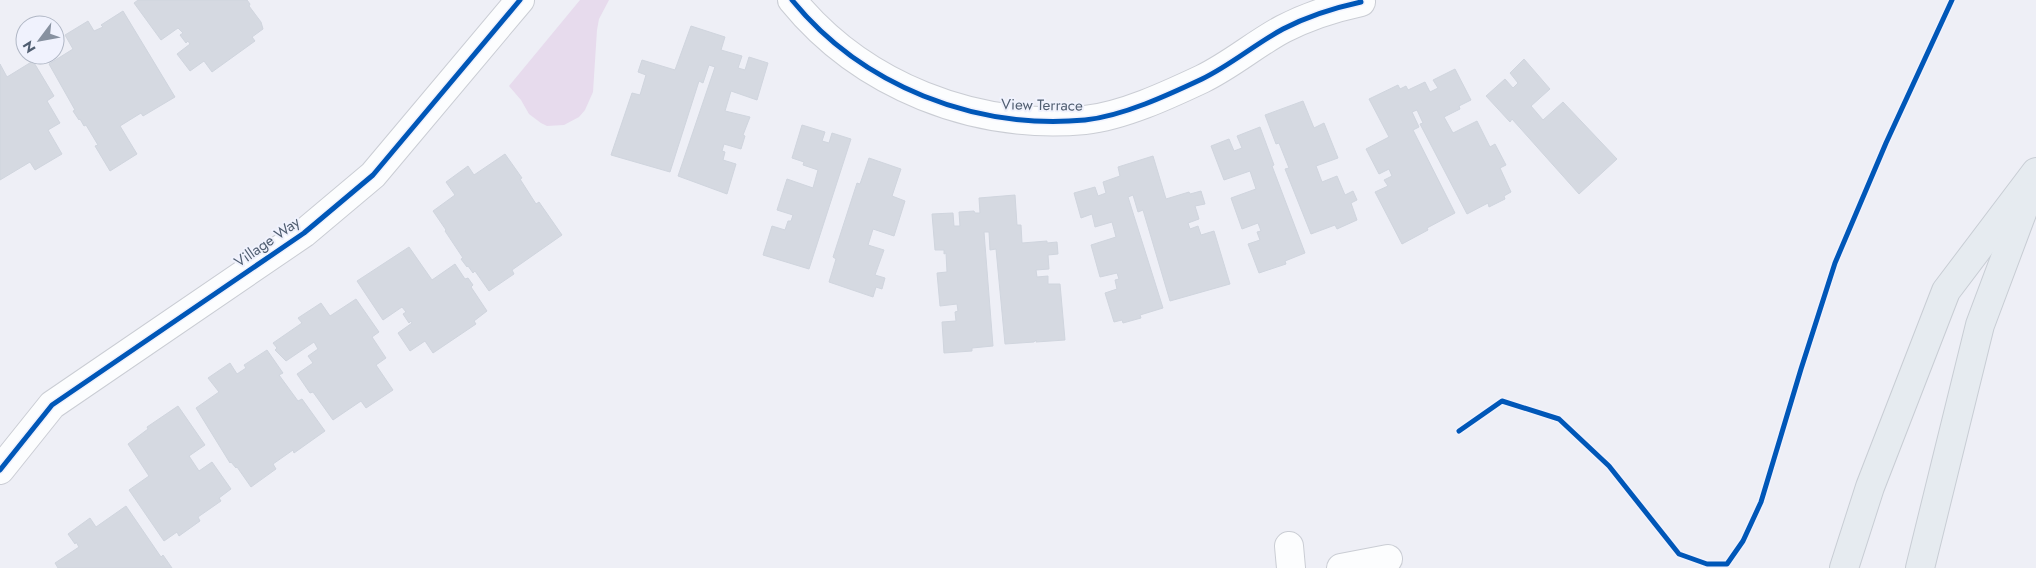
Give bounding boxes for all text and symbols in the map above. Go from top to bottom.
north arrow [15,15,65,65]
text: N [18,37,40,57]
street label: View Terrace [1001,93,1083,117]
street label: Village Way [230,211,305,273]

